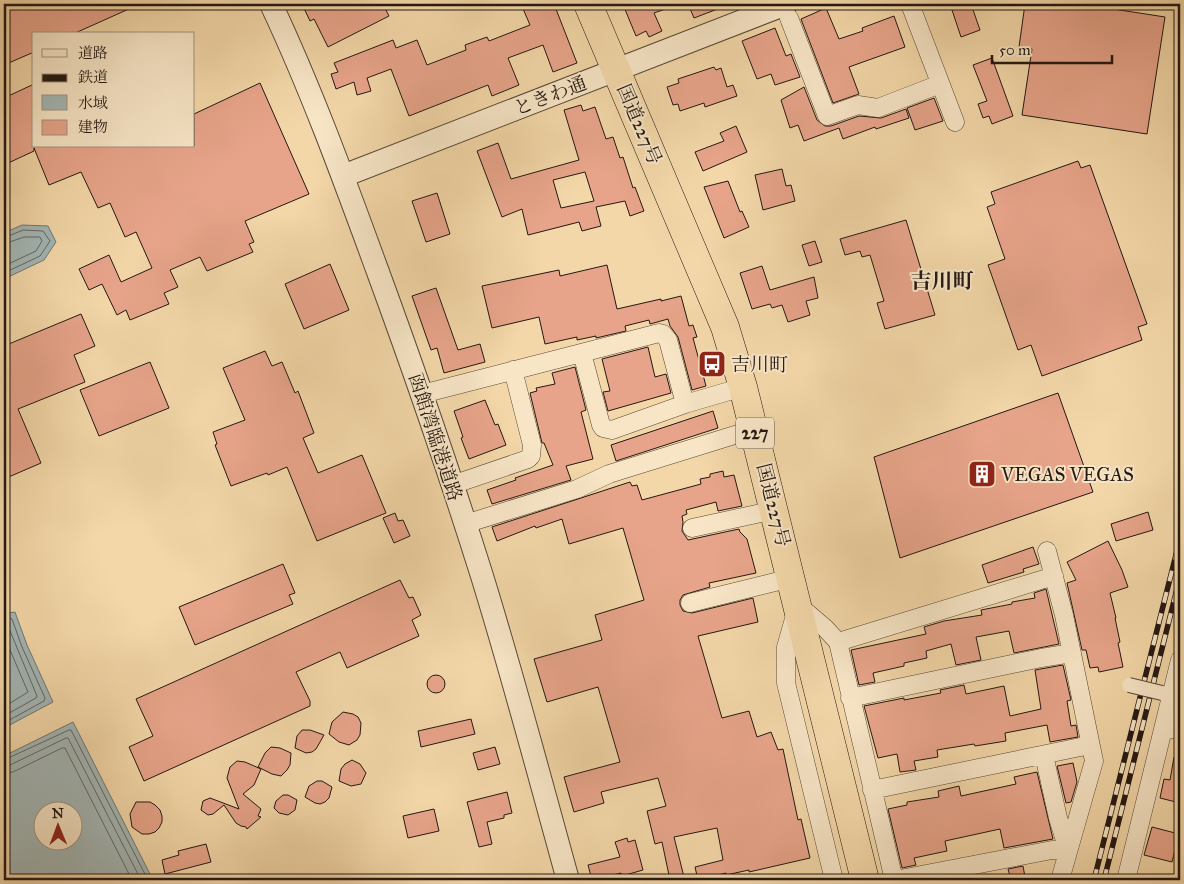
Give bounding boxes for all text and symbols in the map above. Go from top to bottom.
legend [32,32,195,148]
scale bar [992,32,1112,64]
text: 50 m [999,41,1031,59]
text: 道路 [78,44,108,62]
text: 鉄道 [78,68,108,86]
street label: ときわ通 [511,71,590,120]
street label: 国道227号 [612,80,667,168]
text: 水域 [78,94,108,112]
text: 建物 [78,118,108,136]
district label: 吉川町 [911,268,974,294]
bus stop icon: 吉川町 [697,349,727,379]
place label: 吉川町 [731,353,788,376]
street label: 函館湾臨港道路 [404,370,467,504]
road number: 227 [736,418,774,448]
building icon: VEGAS VEGAS [967,459,997,489]
street label: 国道227号 [752,461,795,549]
place label: VEGAS VEGAS [1000,463,1134,486]
north arrow [32,802,82,852]
text: N [52,805,64,822]

